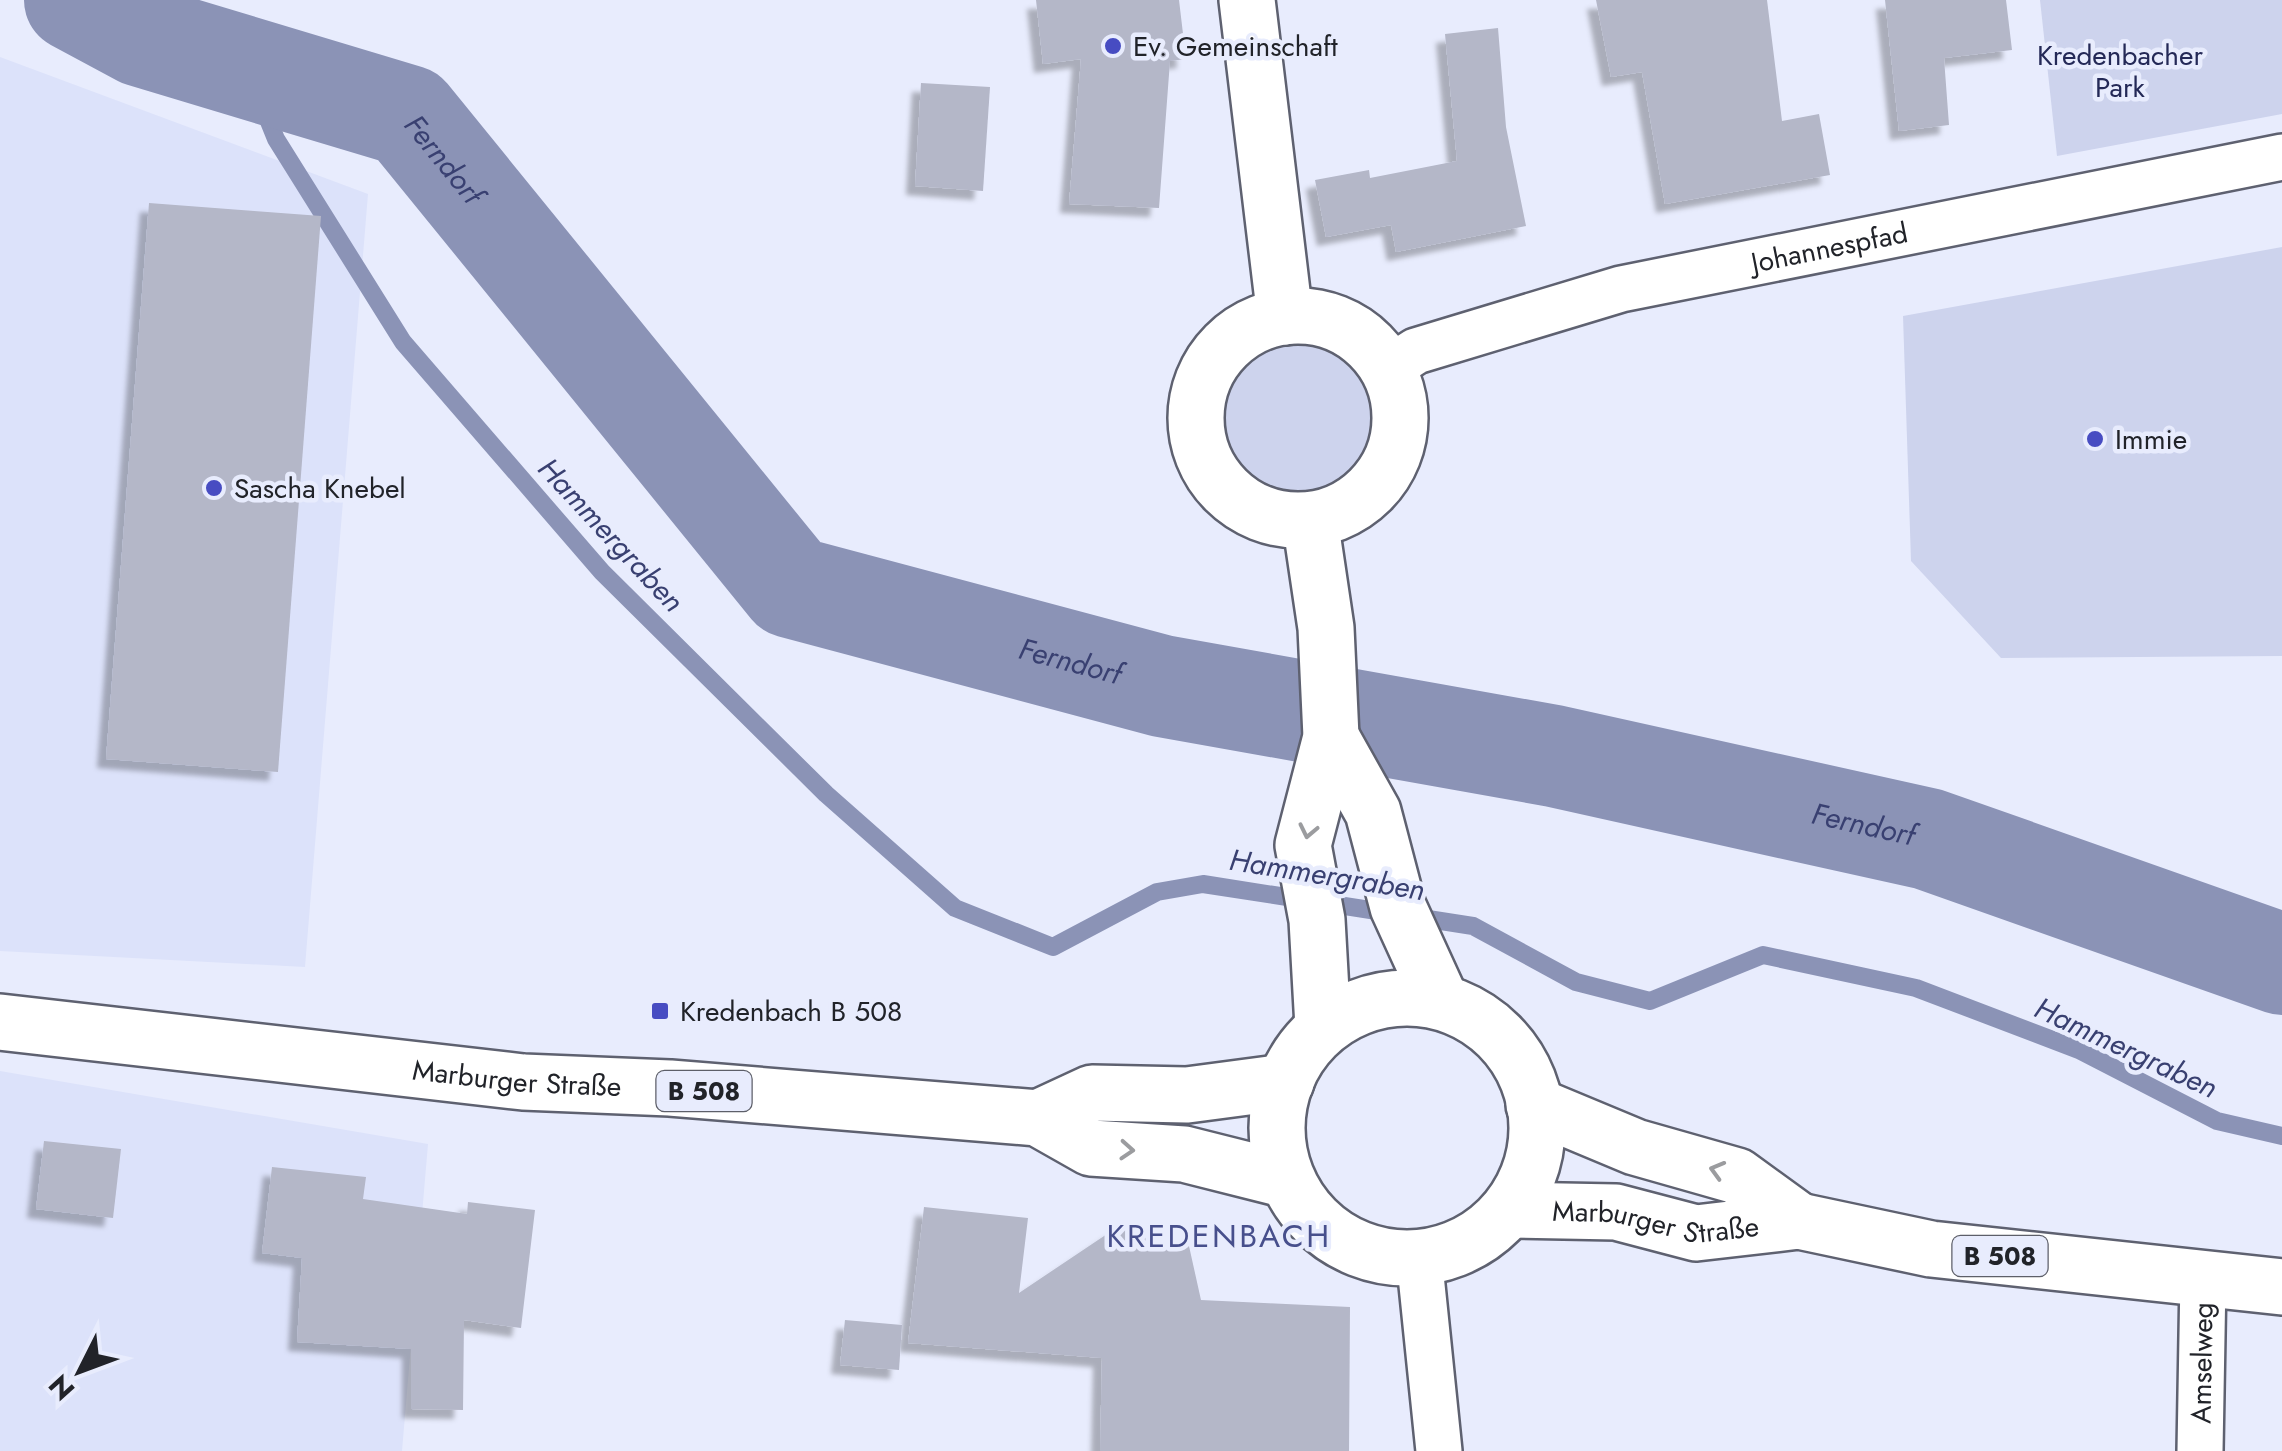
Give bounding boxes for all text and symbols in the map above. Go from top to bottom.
place label: Ev. Gemeinschaft [1133,26,1338,67]
marker: Ev. Gemeinschaft [1102,35,1124,57]
park label: Kredenbacher Park [2037,35,2203,108]
water label: Ferndorf [394,105,496,216]
street label: Johannespfad [1744,212,1911,284]
place label: Immie [2115,419,2187,460]
marker: Immie [2084,428,2106,450]
water label: Hammergraben [528,448,694,622]
place label: Sascha Knebel [234,468,406,509]
marker: Sascha Knebel [203,477,225,499]
water label: Ferndorf [1014,627,1130,696]
water label: Ferndorf [1808,792,1923,857]
one-way arrow [1298,822,1319,839]
water label: Hammergraben [1226,838,1428,911]
water label: Hammergraben [2028,986,2225,1109]
place label: Kredenbach B 508 [680,991,902,1032]
marker: Kredenbach B 508 [649,1000,671,1022]
street label: Marburger Straße [410,1049,622,1107]
road number: B 508 [656,1071,752,1111]
one-way arrow [1120,1139,1136,1160]
one-way arrow [1709,1161,1726,1182]
street label: Marburger Straße [1552,1191,1761,1254]
district label: KREDENBACH [1106,1213,1332,1259]
road number: B 508 [1952,1236,2048,1276]
street label: Amselweg [2180,1302,2224,1424]
north arrow [30,1321,130,1421]
text: N [39,1365,84,1409]

